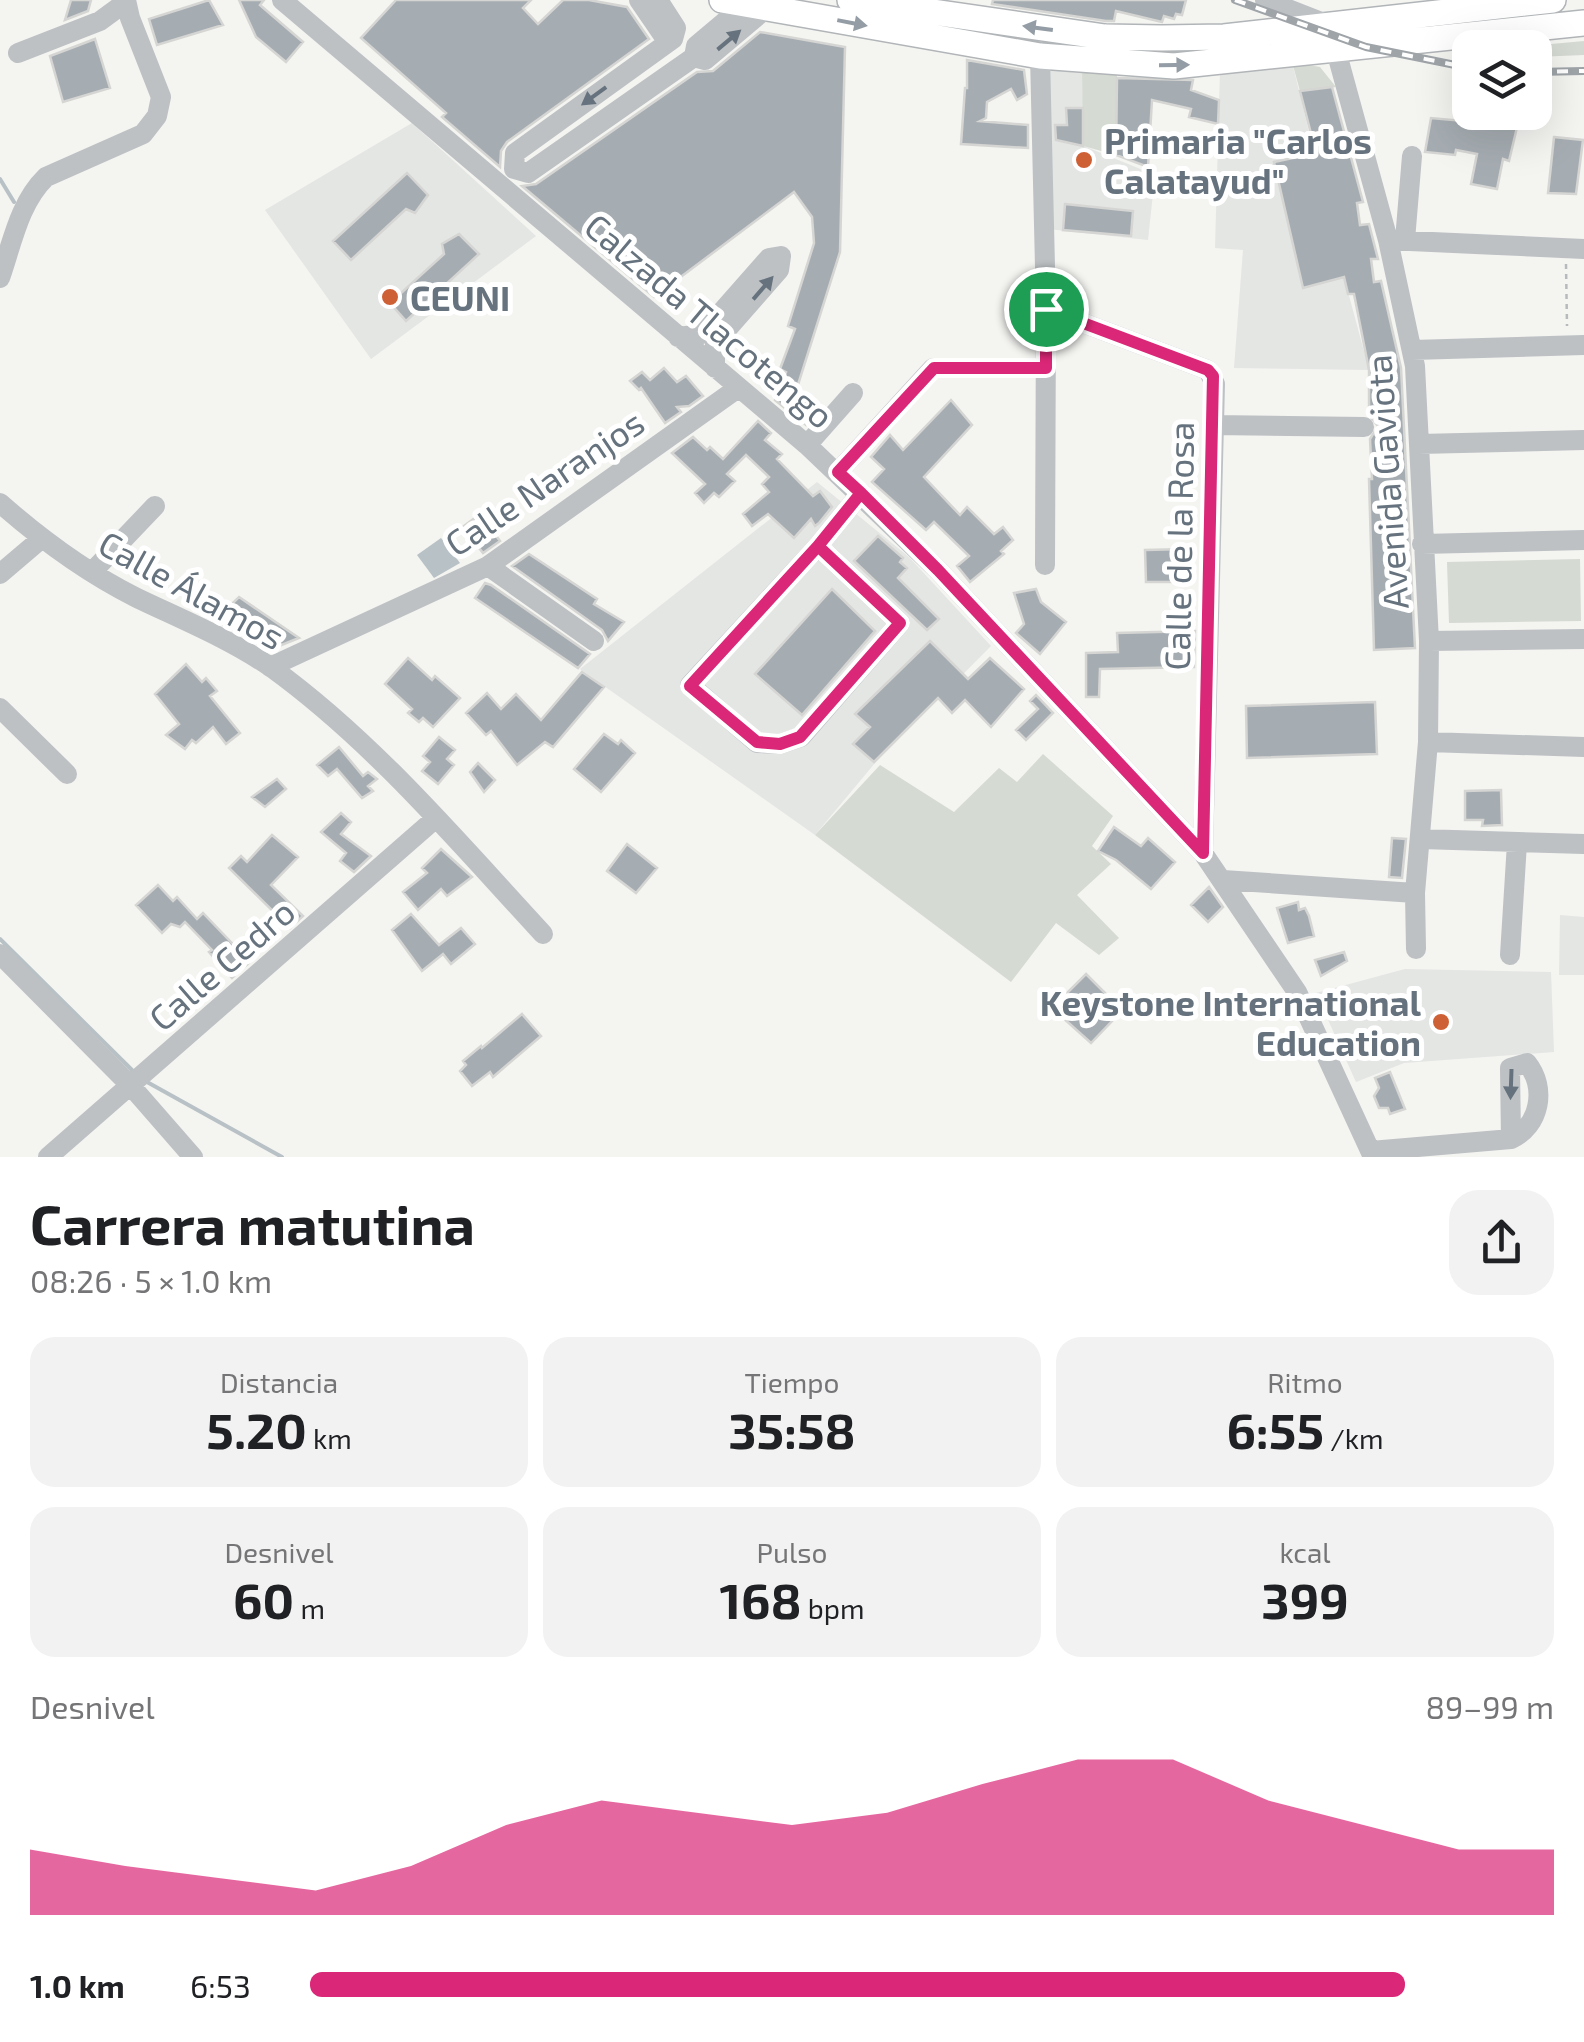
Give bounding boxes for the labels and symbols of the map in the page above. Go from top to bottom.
one-way arrow [837,15,868,31]
one-way arrow [1022,20,1053,36]
one-way arrow [717,30,742,51]
one-way arrow [1159,57,1190,73]
one-way arrow [581,85,607,105]
place label: Primaria "Carlos Calatayud" [1104,119,1372,202]
marker: Primaria "Carlos Calatayud" [1073,149,1095,171]
street label: Calzada Tlacotengo [577,204,843,436]
pin [1004,267,1089,352]
place label: CEUNI [410,276,510,318]
one-way arrow [752,276,774,301]
marker: CEUNI [379,286,401,308]
street label: Avenida Gaviota [1356,353,1416,611]
street label: Calle Naranjos [437,400,651,564]
street label: Calle de la Rosa [1155,421,1201,671]
street label: Calle Álamos [92,521,292,657]
street label: Calle Cedro [140,889,302,1039]
place label: Keystone International Education [1040,981,1422,1063]
marker: Keystone International Education [1430,1011,1452,1033]
one-way arrow [1503,1069,1519,1100]

